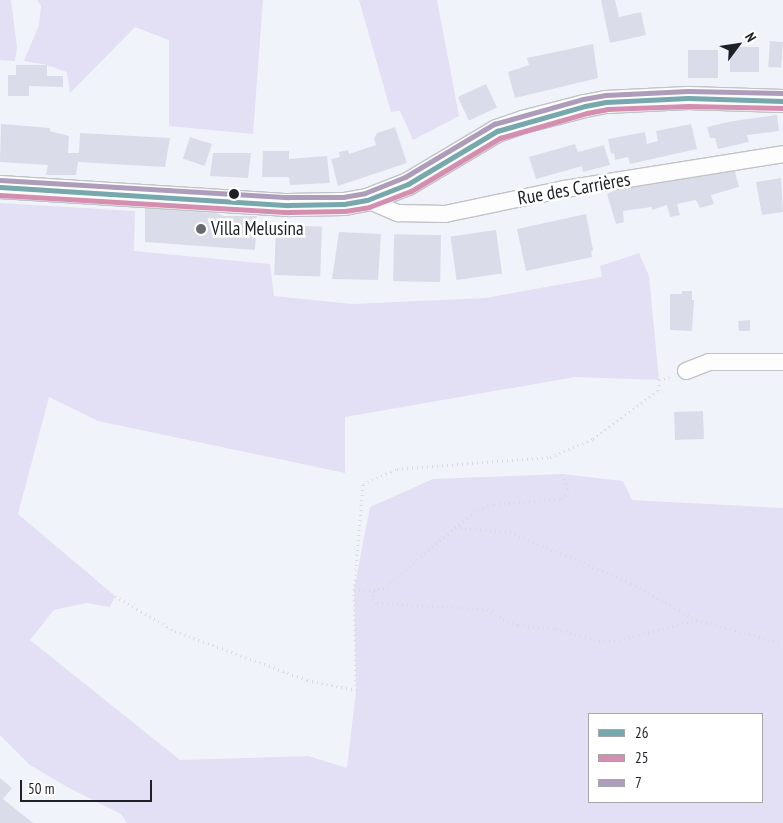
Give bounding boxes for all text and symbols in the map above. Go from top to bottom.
north arrow [713,20,763,70]
text: N [741,29,761,45]
street label: Rue des Carrières [516,168,632,210]
unlabelled marker [229,189,239,199]
place label: Villa Melusina [211,218,304,240]
marker: Villa Melusina [195,223,207,235]
legend [588,713,763,803]
text: 26 [635,723,649,742]
text: 25 [635,748,649,767]
scale bar [22,770,155,802]
text: 7 [635,773,642,792]
text: 50 m [28,779,54,798]

